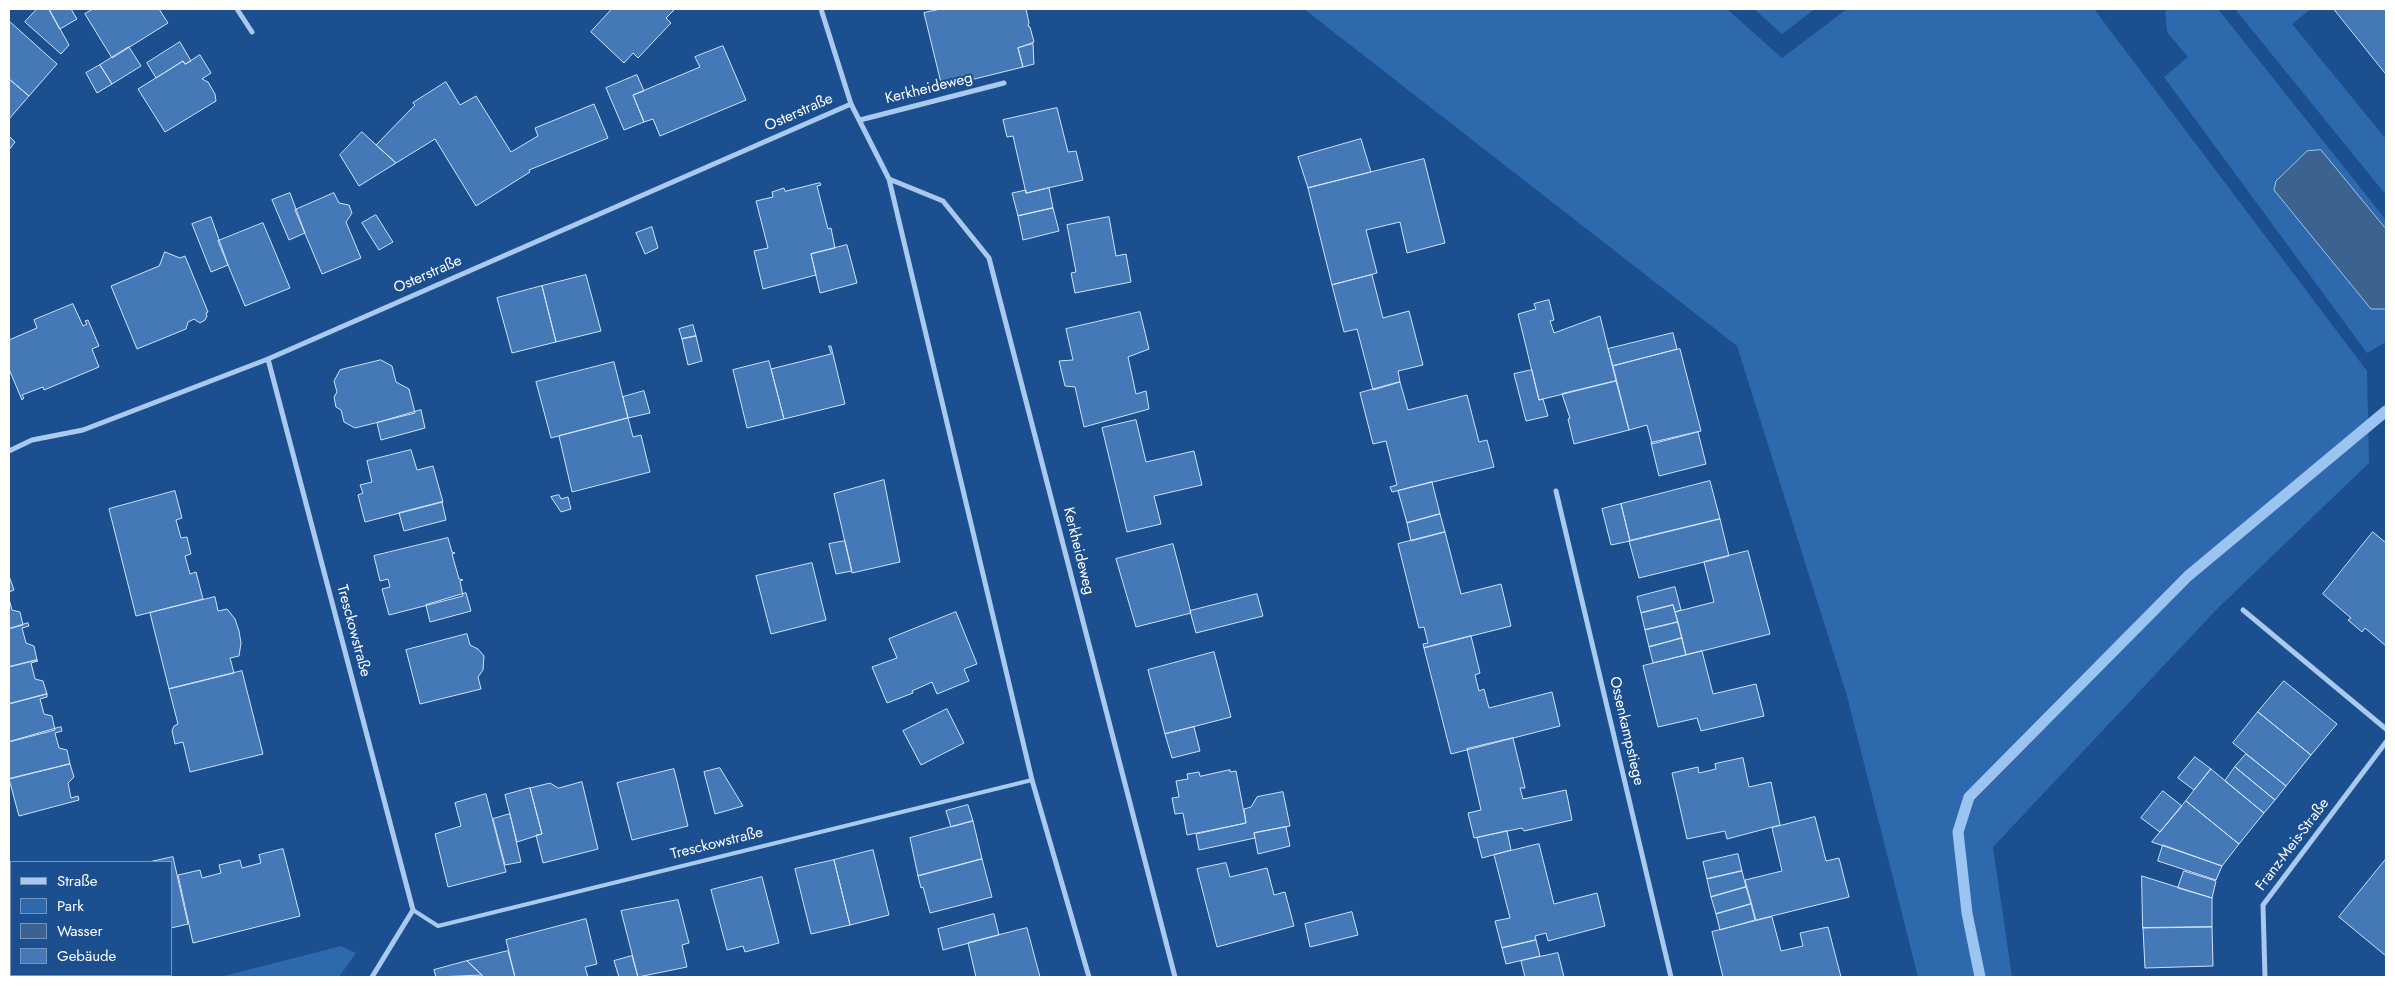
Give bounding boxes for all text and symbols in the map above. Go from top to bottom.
street label: Kerkheideweg [884,69,974,109]
street label: Osterstraße [762,90,836,136]
street label: Osterstraße [391,252,465,298]
street label: Kerkheideweg [1058,506,1098,596]
street label: Tresckowstraße [332,583,374,679]
street label: Ossenkampstiege [1605,675,1647,787]
street label: Franz-Meis-Straße [2252,795,2334,895]
street label: Tresckowstraße [669,824,765,864]
legend [10,861,172,976]
text: Straße [57,870,97,892]
text: Park [57,895,84,917]
text: Wasser [57,920,103,942]
text: Gebäude [57,945,116,967]

